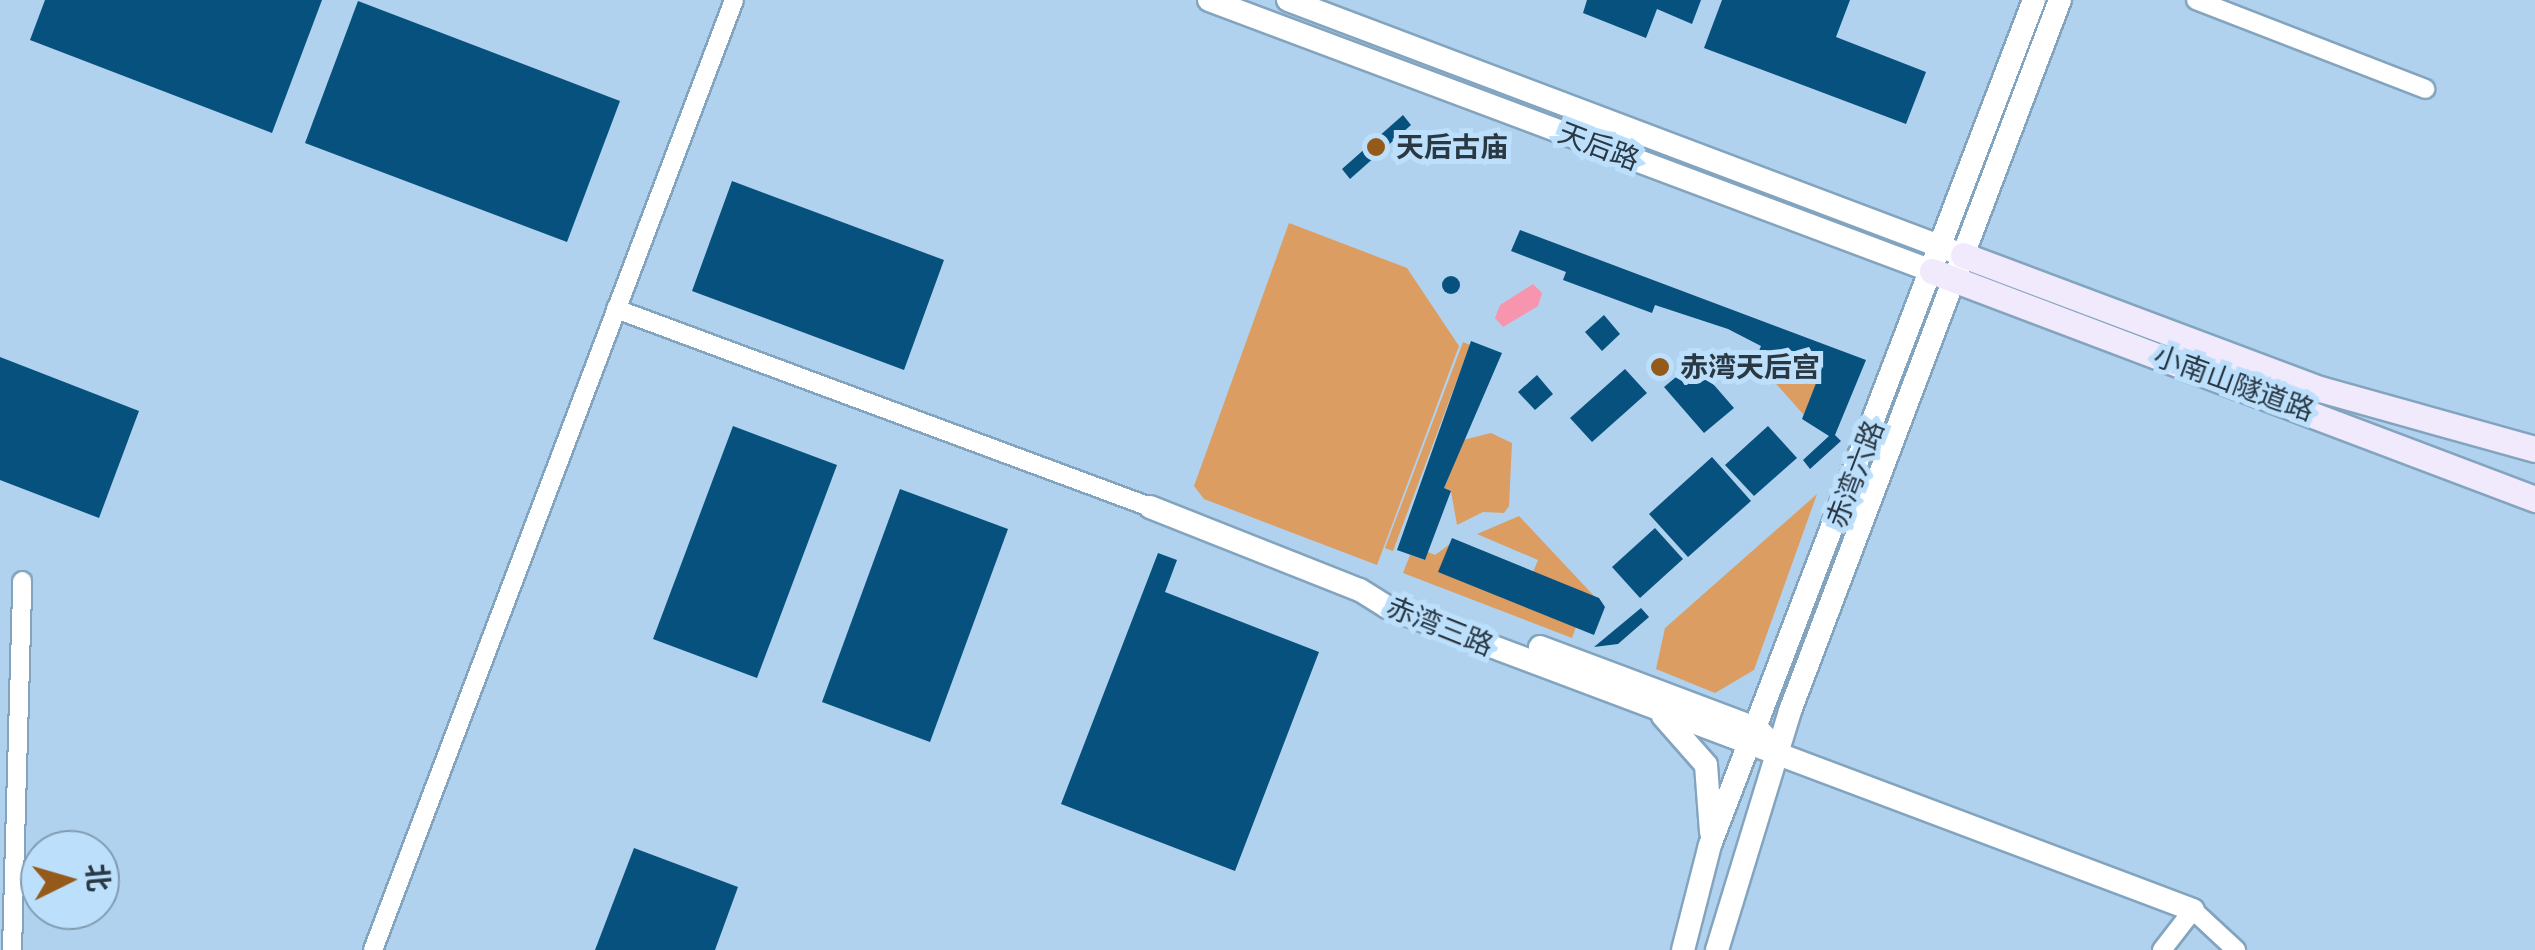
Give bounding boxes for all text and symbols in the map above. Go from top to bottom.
street label: 天后路 [1554,115,1644,177]
place label: 天后古庙 [1396,130,1508,164]
marker: 天后古庙 [1365,136,1387,158]
street label: 小南山隧道路 [2149,338,2319,428]
place label: 赤湾天后宫 [1680,350,1820,384]
marker: 赤湾天后宫 [1649,356,1671,378]
street label: 赤湾六路 [1819,416,1891,532]
street label: 赤湾三路 [1382,589,1498,663]
north arrow [20,830,120,930]
text: 北 [81,862,116,893]

